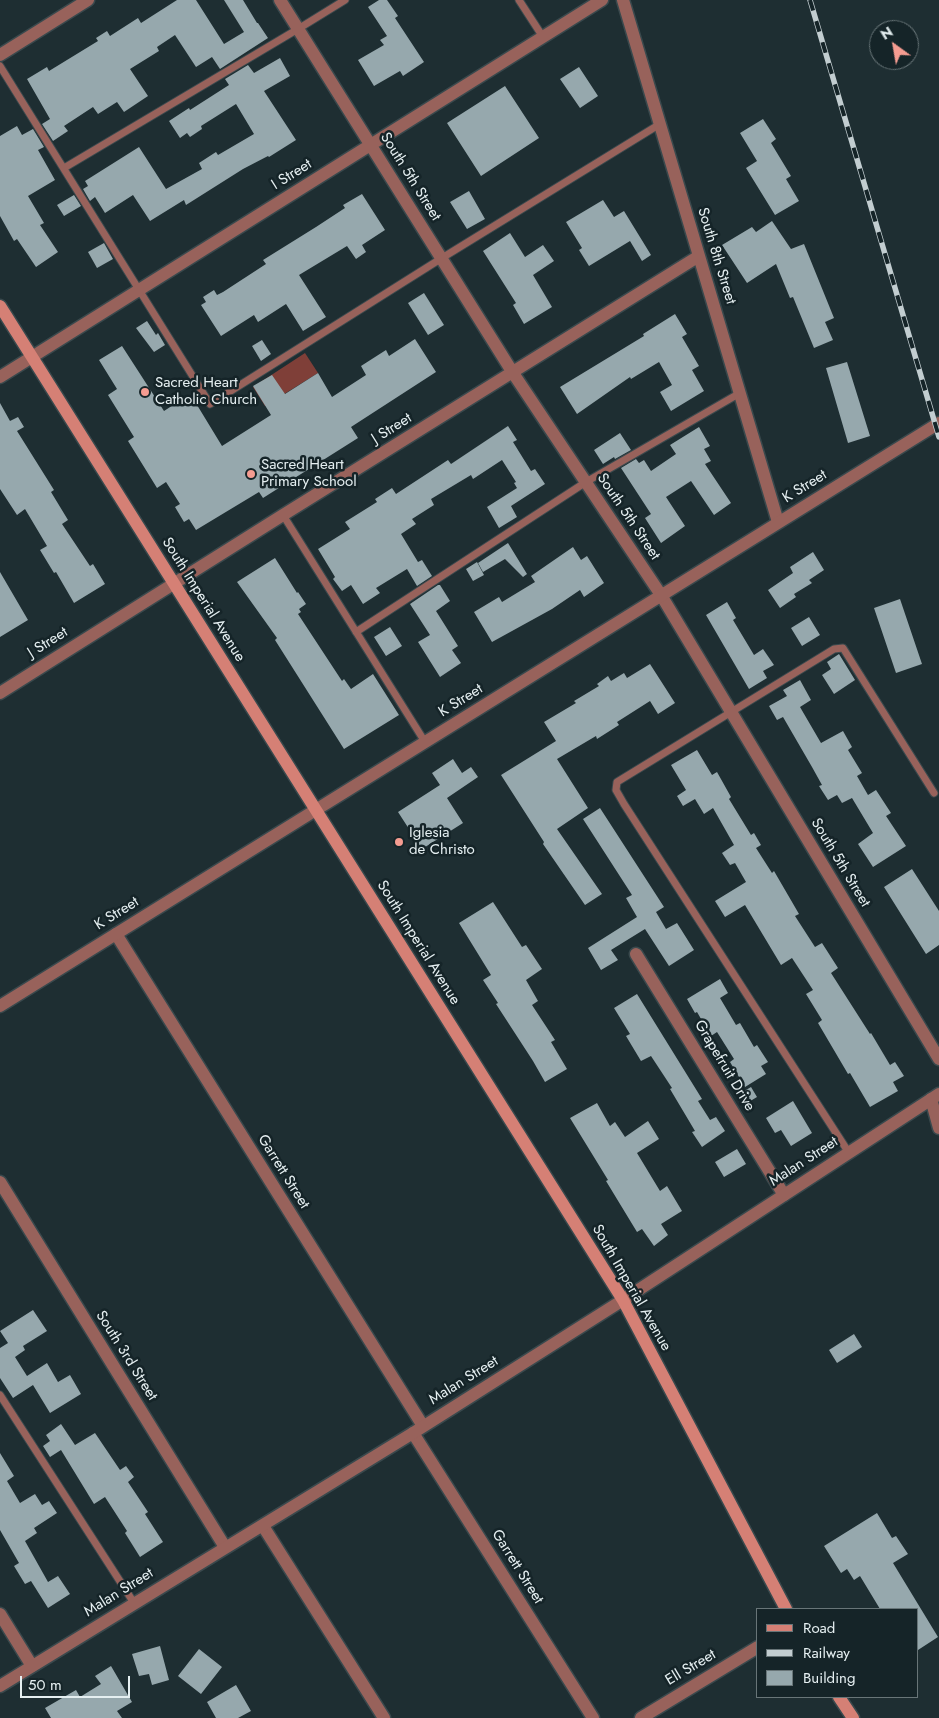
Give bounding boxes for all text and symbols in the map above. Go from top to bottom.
north arrow [869,20,919,70]
text: N [877,22,897,45]
street label: South 5th Street [376,130,444,224]
street label: I Street [269,156,315,194]
street label: South 8th Street [693,205,739,307]
place label: Sacred Heart Catholic Church [155,374,257,409]
marker: Sacred Heart Catholic Church [139,386,151,398]
street label: J Street [369,410,415,448]
place label: Sacred Heart Primary School [261,456,357,491]
street label: K Street [780,466,830,508]
marker: Sacred Heart Primary School [245,468,257,480]
street label: South 5th Street [592,470,664,564]
street label: South Imperial Avenue [158,535,248,665]
street label: J Street [25,624,71,662]
street label: K Street [436,680,486,722]
street label: South 5th Street [806,815,874,911]
place label: Iglesia de Christo [409,824,475,859]
marker: Iglesia de Christo [393,836,405,848]
street label: South Imperial Avenue [373,878,463,1008]
street label: K Street [92,893,142,935]
street label: Grapefruit Drive [690,1017,758,1115]
street label: Garrett Street [253,1132,313,1212]
street label: Malan Street [766,1133,842,1191]
street label: South Imperial Avenue [587,1222,675,1354]
street label: South 3rd Street [91,1308,161,1404]
street label: Malan Street [426,1353,502,1409]
street label: Garrett Street [487,1527,547,1607]
street label: Malan Street [81,1565,157,1621]
legend [756,1608,919,1698]
text: Road [803,1617,835,1639]
text: Railway [803,1642,850,1664]
street label: Ell Street [663,1646,719,1690]
scale bar [22,1666,132,1698]
text: Building [803,1667,855,1689]
text: 50 m [28,1674,62,1696]

